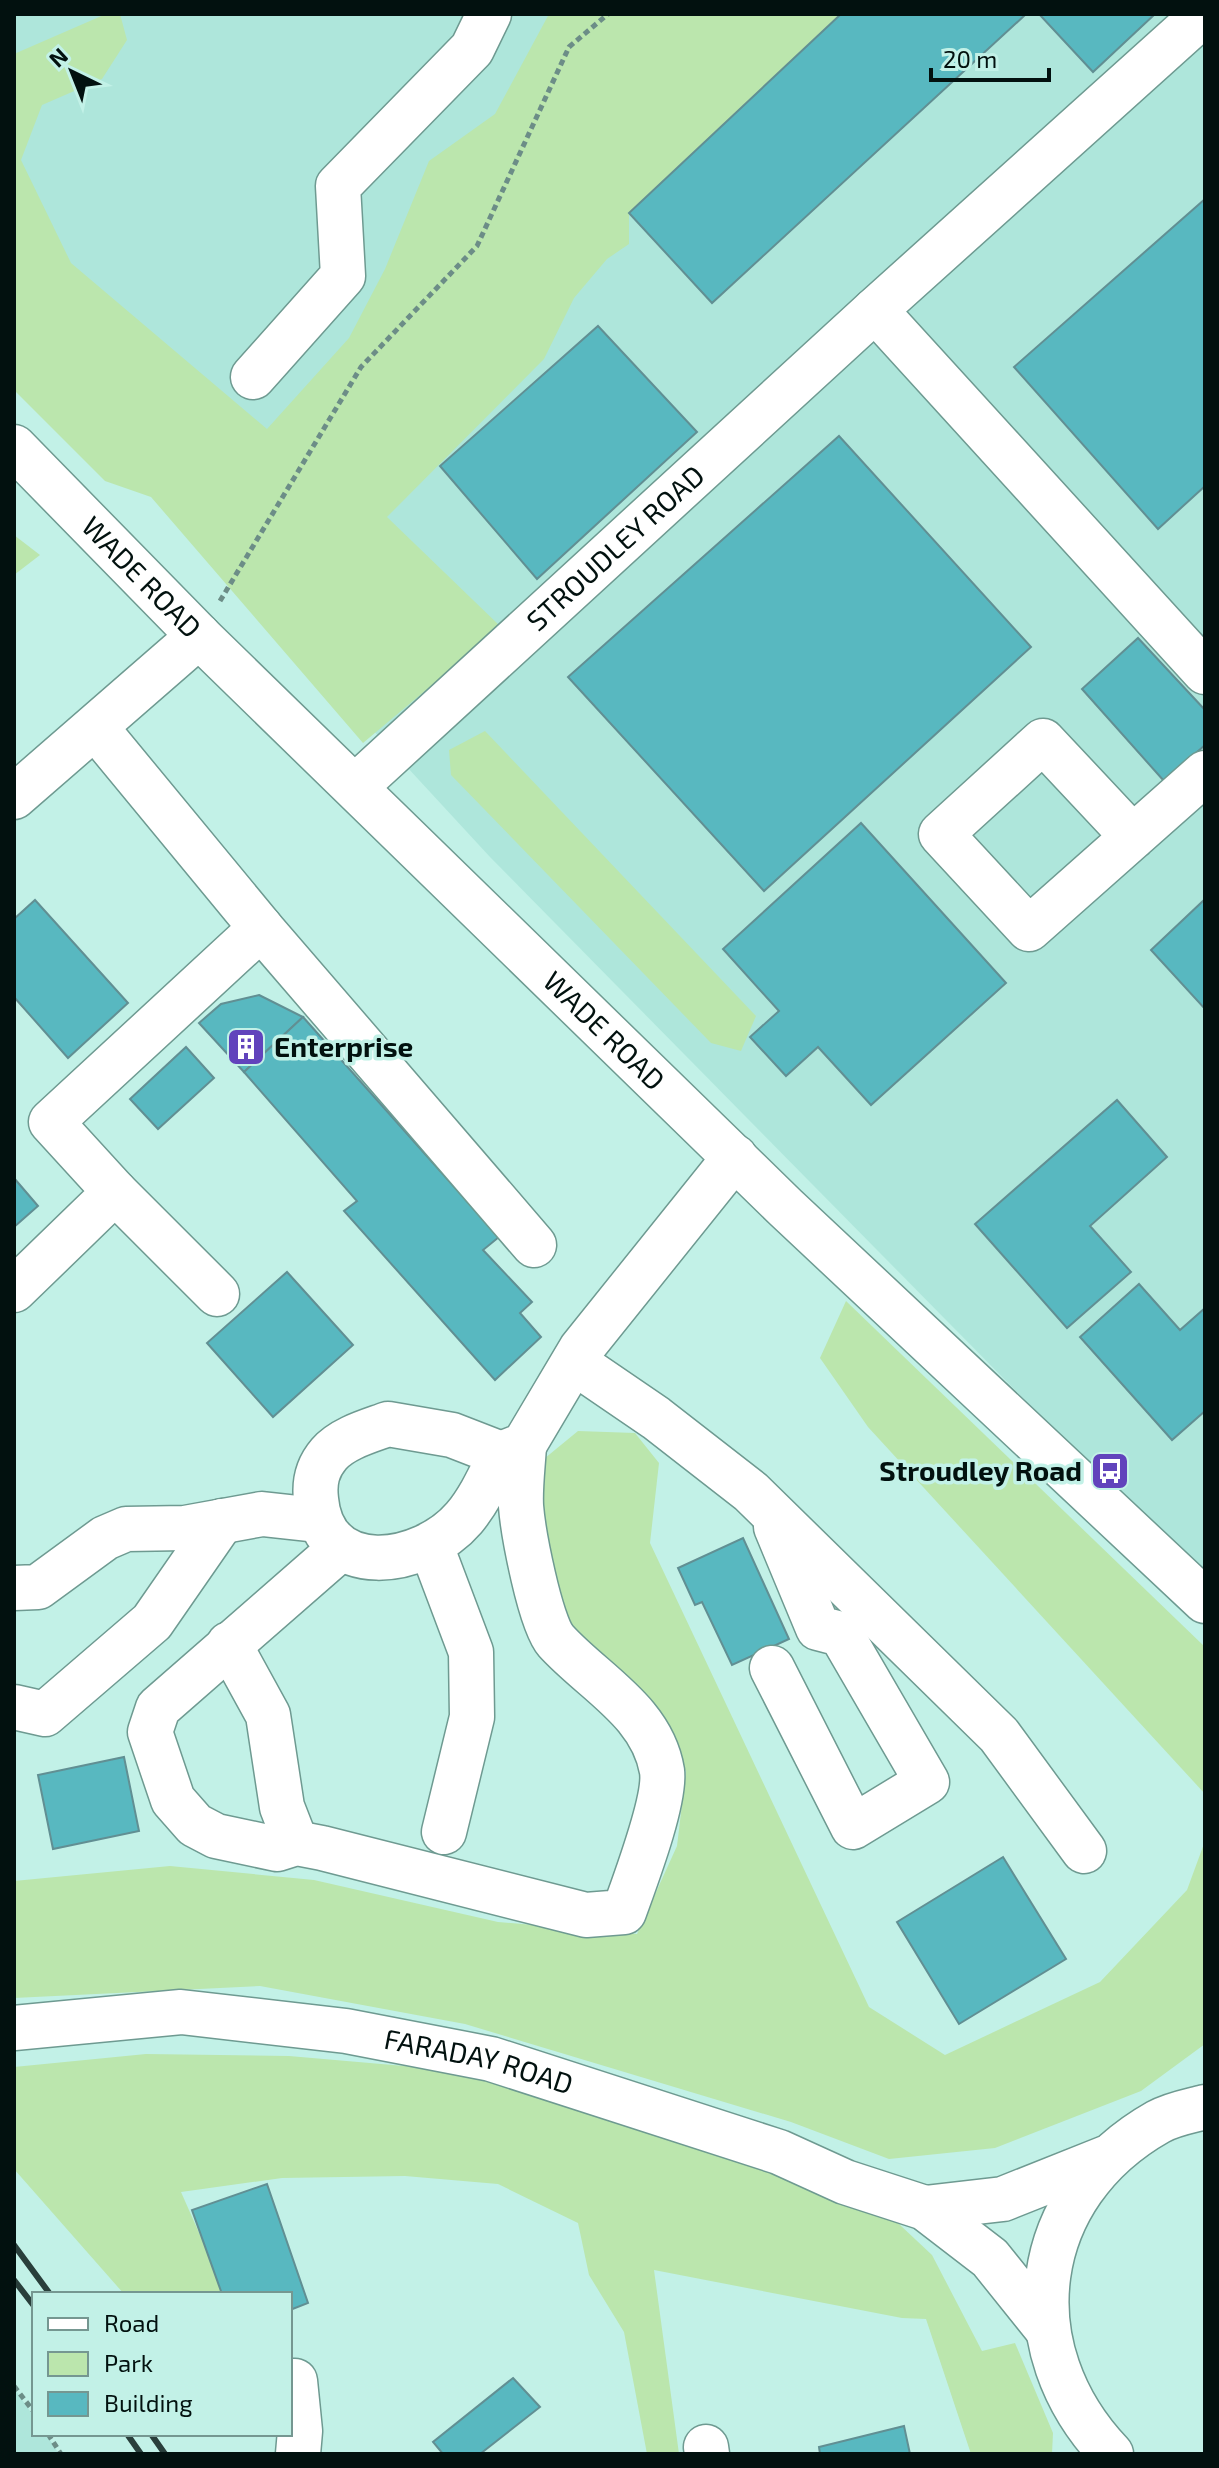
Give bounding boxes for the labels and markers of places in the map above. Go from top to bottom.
building icon: Enterprise [225,1026,267,1068]
place label: Enterprise [274,1029,413,1063]
bus stop icon: Stroudley Road [1089,1450,1131,1492]
place label: Stroudley Road [879,1453,1082,1487]

